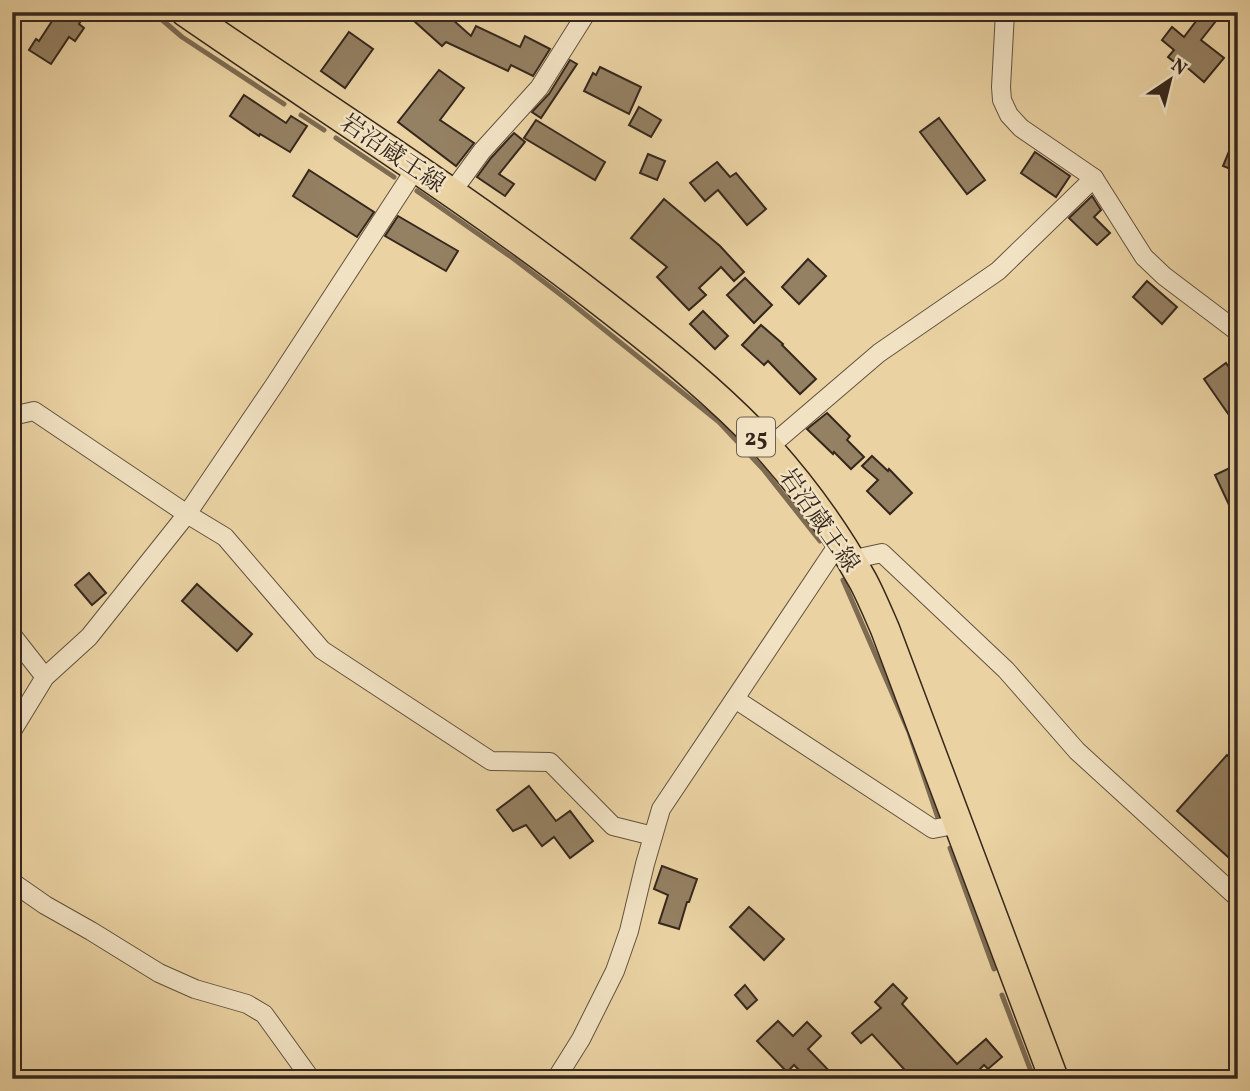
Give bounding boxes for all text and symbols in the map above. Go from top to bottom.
north arrow [1134,46,1204,116]
text: N [1165,53,1192,82]
street label: 岩沼蔵王線 [333,107,451,202]
road number: 25 [737,418,775,457]
street label: 岩沼蔵王線 [770,462,867,580]

